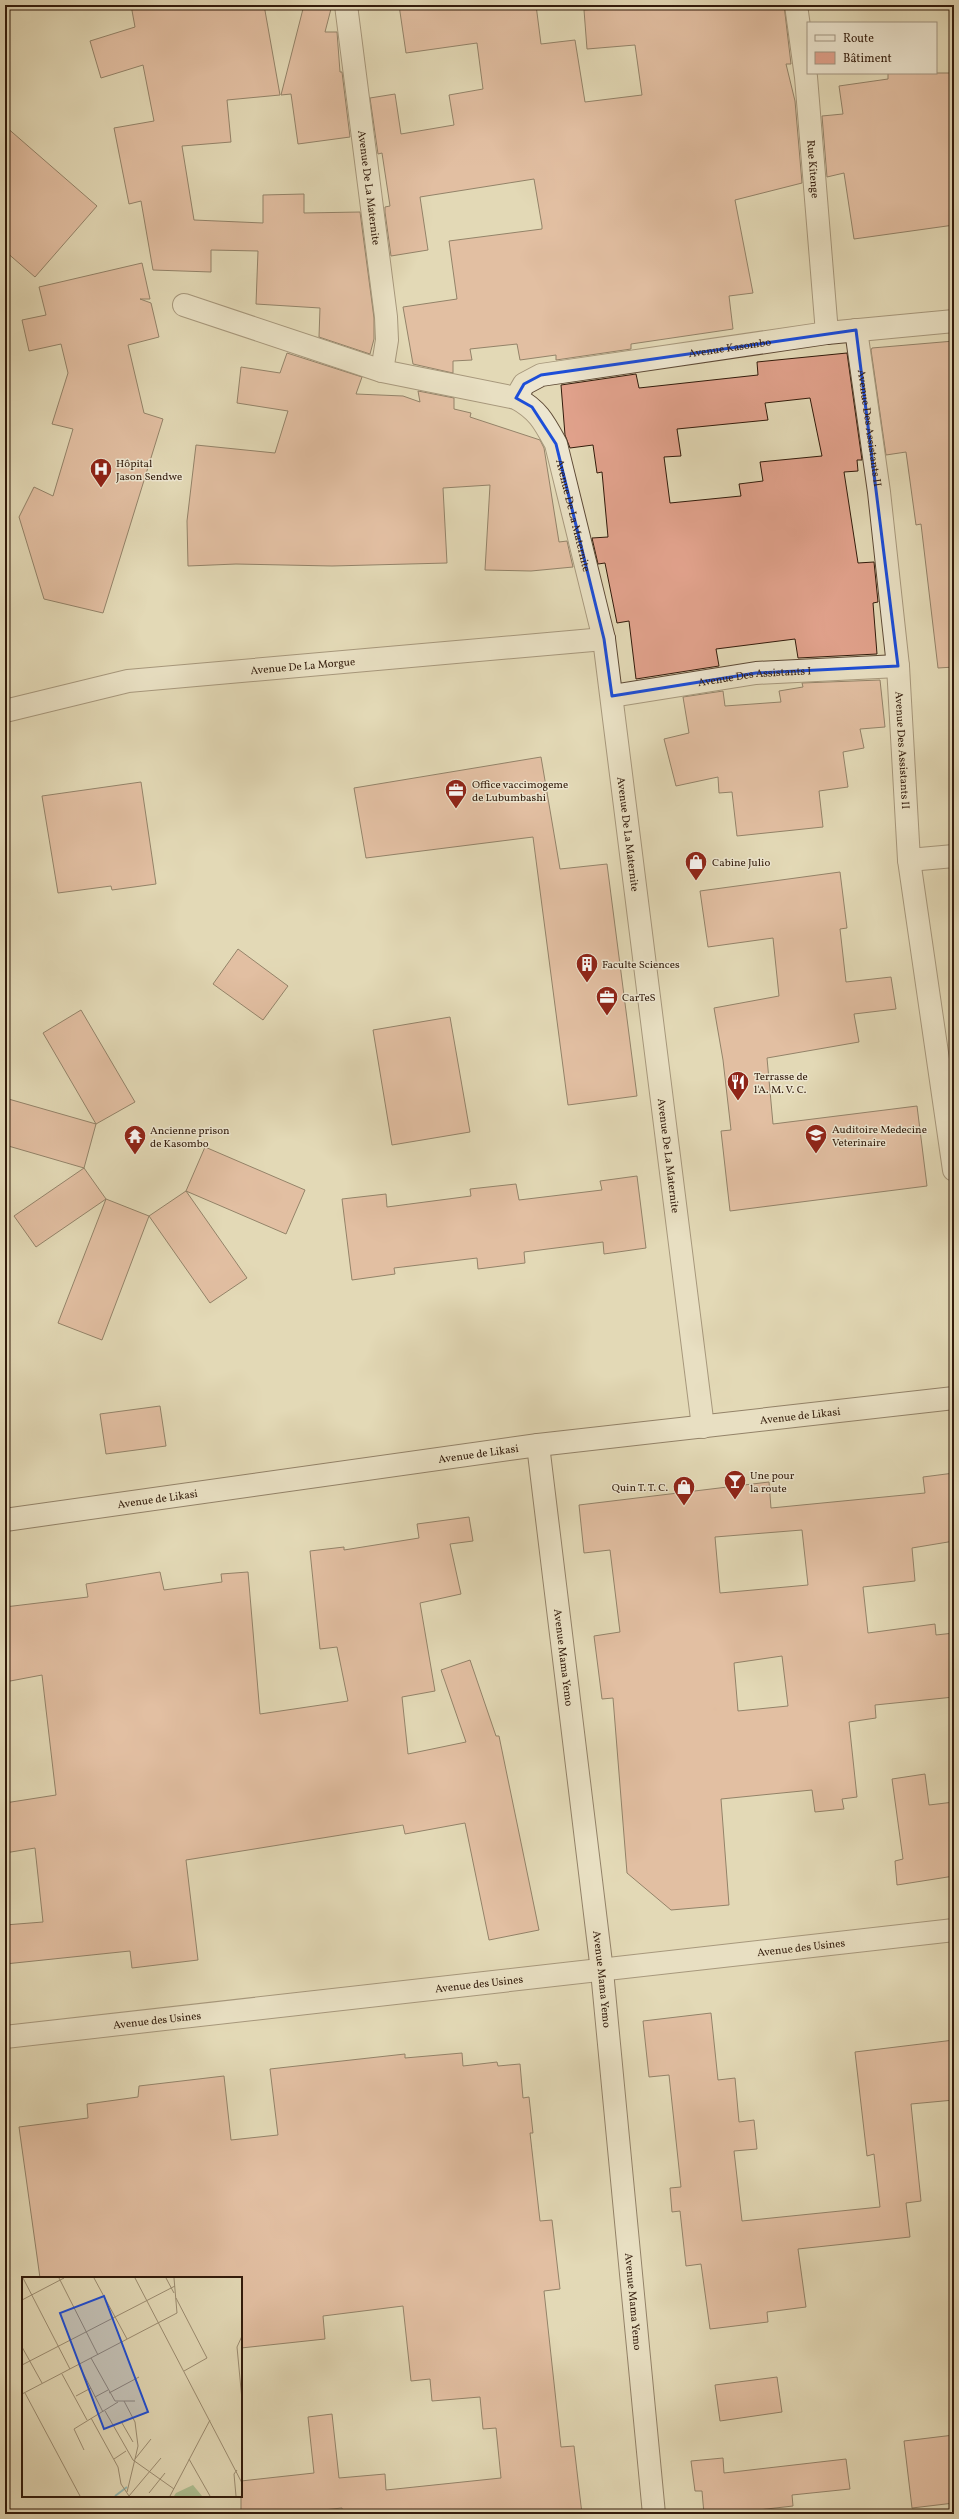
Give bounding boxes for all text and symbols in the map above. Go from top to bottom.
legend [807,22,937,74]
text: Route [843,31,874,47]
text: Bâtiment [843,51,892,67]
street label: Avenue De La Maternite [353,129,383,246]
street label: Rue Kitenge [802,139,822,199]
street label: Avenue Kasombo [687,335,772,362]
street label: Avenue Des Assistants II [853,369,884,488]
hospital icon: Hôpital Jason Sendwe [88,456,114,489]
place label: Hôpital Jason Sendwe [116,457,182,485]
street label: Avenue De La Maternite [551,458,593,574]
street label: Avenue De La Morgue [250,655,356,679]
street label: Avenue Des Assistants I [697,664,812,691]
street label: Avenue Des Assistants II [890,691,912,810]
street label: Avenue De La Maternite [612,776,642,893]
office icon: Office vaccimogeme de Lubumbashi [443,777,469,810]
place label: Office vaccimogeme de Lubumbashi [472,778,568,806]
shop icon: Cabine Julio [683,849,709,882]
place label: Cabine Julio [712,856,770,871]
building icon: Faculte Sciences [574,951,600,984]
place label: Faculte Sciences [602,958,680,973]
office icon: CarTeS [594,984,620,1017]
place label: CarTeS [622,991,656,1006]
restaurant icon: Terrasse de l'A. M. V. C. [725,1069,751,1102]
place label: Terrasse de l'A. M. V. C. [754,1070,808,1098]
street label: Avenue De La Maternite [653,1098,682,1214]
school or university icon: Auditoire Medecine Veterinaire [803,1122,829,1155]
temple icon: Ancienne prison de Kasombo [122,1123,148,1156]
place label: Auditoire Medecine Veterinaire [832,1123,927,1151]
place label: Ancienne prison de Kasombo [150,1124,230,1152]
street label: Avenue de Likasi [759,1405,841,1429]
street label: Avenue de Likasi [437,1442,520,1468]
bar icon: Une pour la route [722,1468,748,1501]
place label: Une pour la route [750,1469,795,1497]
shop icon: Quin T. T. C. [671,1474,697,1507]
place label: Quin T. T. C. [612,1481,668,1496]
street label: Avenue de Likasi [117,1487,199,1513]
street label: Avenue Mama Yemo [549,1608,576,1707]
street label: Avenue Mama Yemo [588,1930,613,2029]
street label: Avenue des Usines [756,1936,846,1961]
street label: Avenue des Usines [434,1973,524,1997]
street label: Avenue des Usines [112,2009,202,2034]
street label: Avenue Mama Yemo [620,2252,644,2351]
inset map [22,2277,242,2497]

